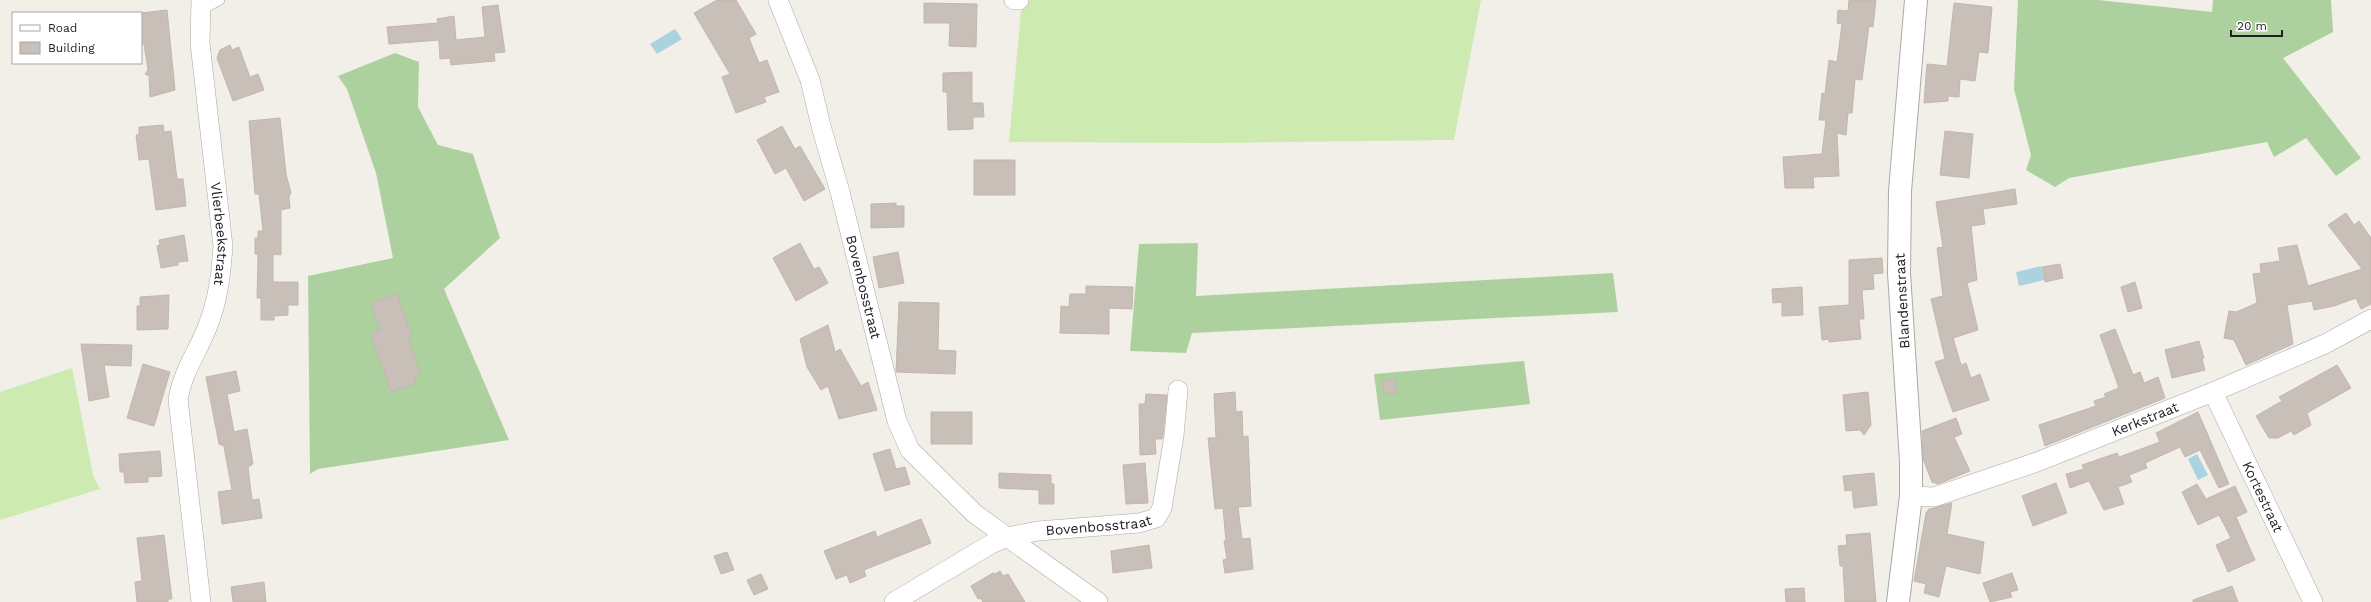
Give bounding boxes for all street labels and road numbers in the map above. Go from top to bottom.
street label: Vlierbeekstraat [208,181,231,287]
street label: Bovenbosstraat [843,233,884,341]
street label: Blandenstraat [1891,253,1912,349]
street label: Kerkstraat [2109,399,2181,440]
street label: Kortestraat [2239,459,2287,535]
street label: Bovenbosstraat [1045,512,1154,538]

